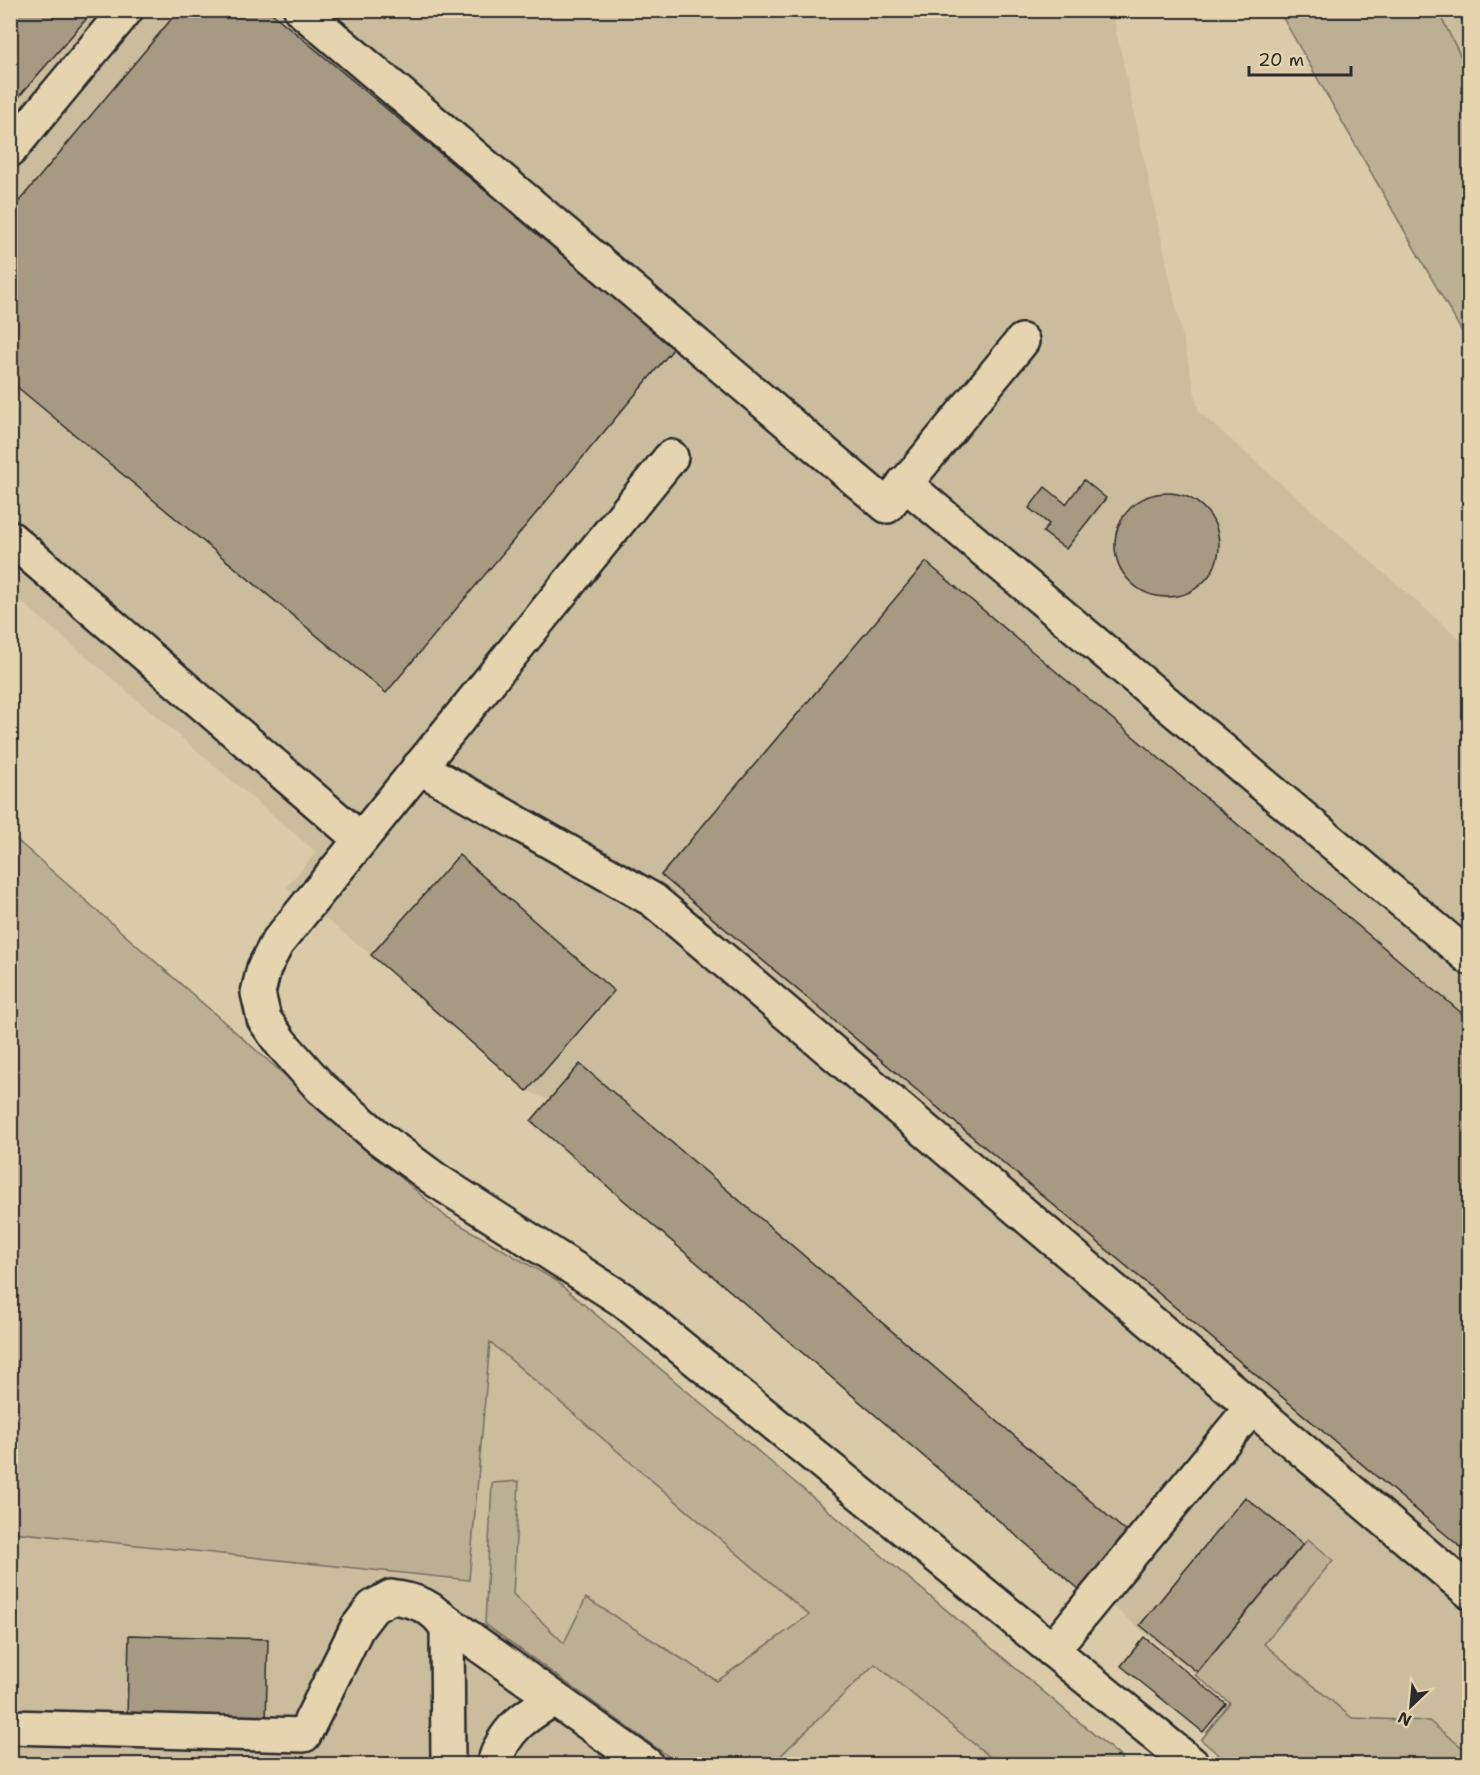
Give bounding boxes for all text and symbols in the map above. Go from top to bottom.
scale bar [1249,39,1351,77]
text: 20 m [1258,48,1304,72]
north arrow [1381,1676,1441,1736]
text: N [1394,1707,1415,1731]

